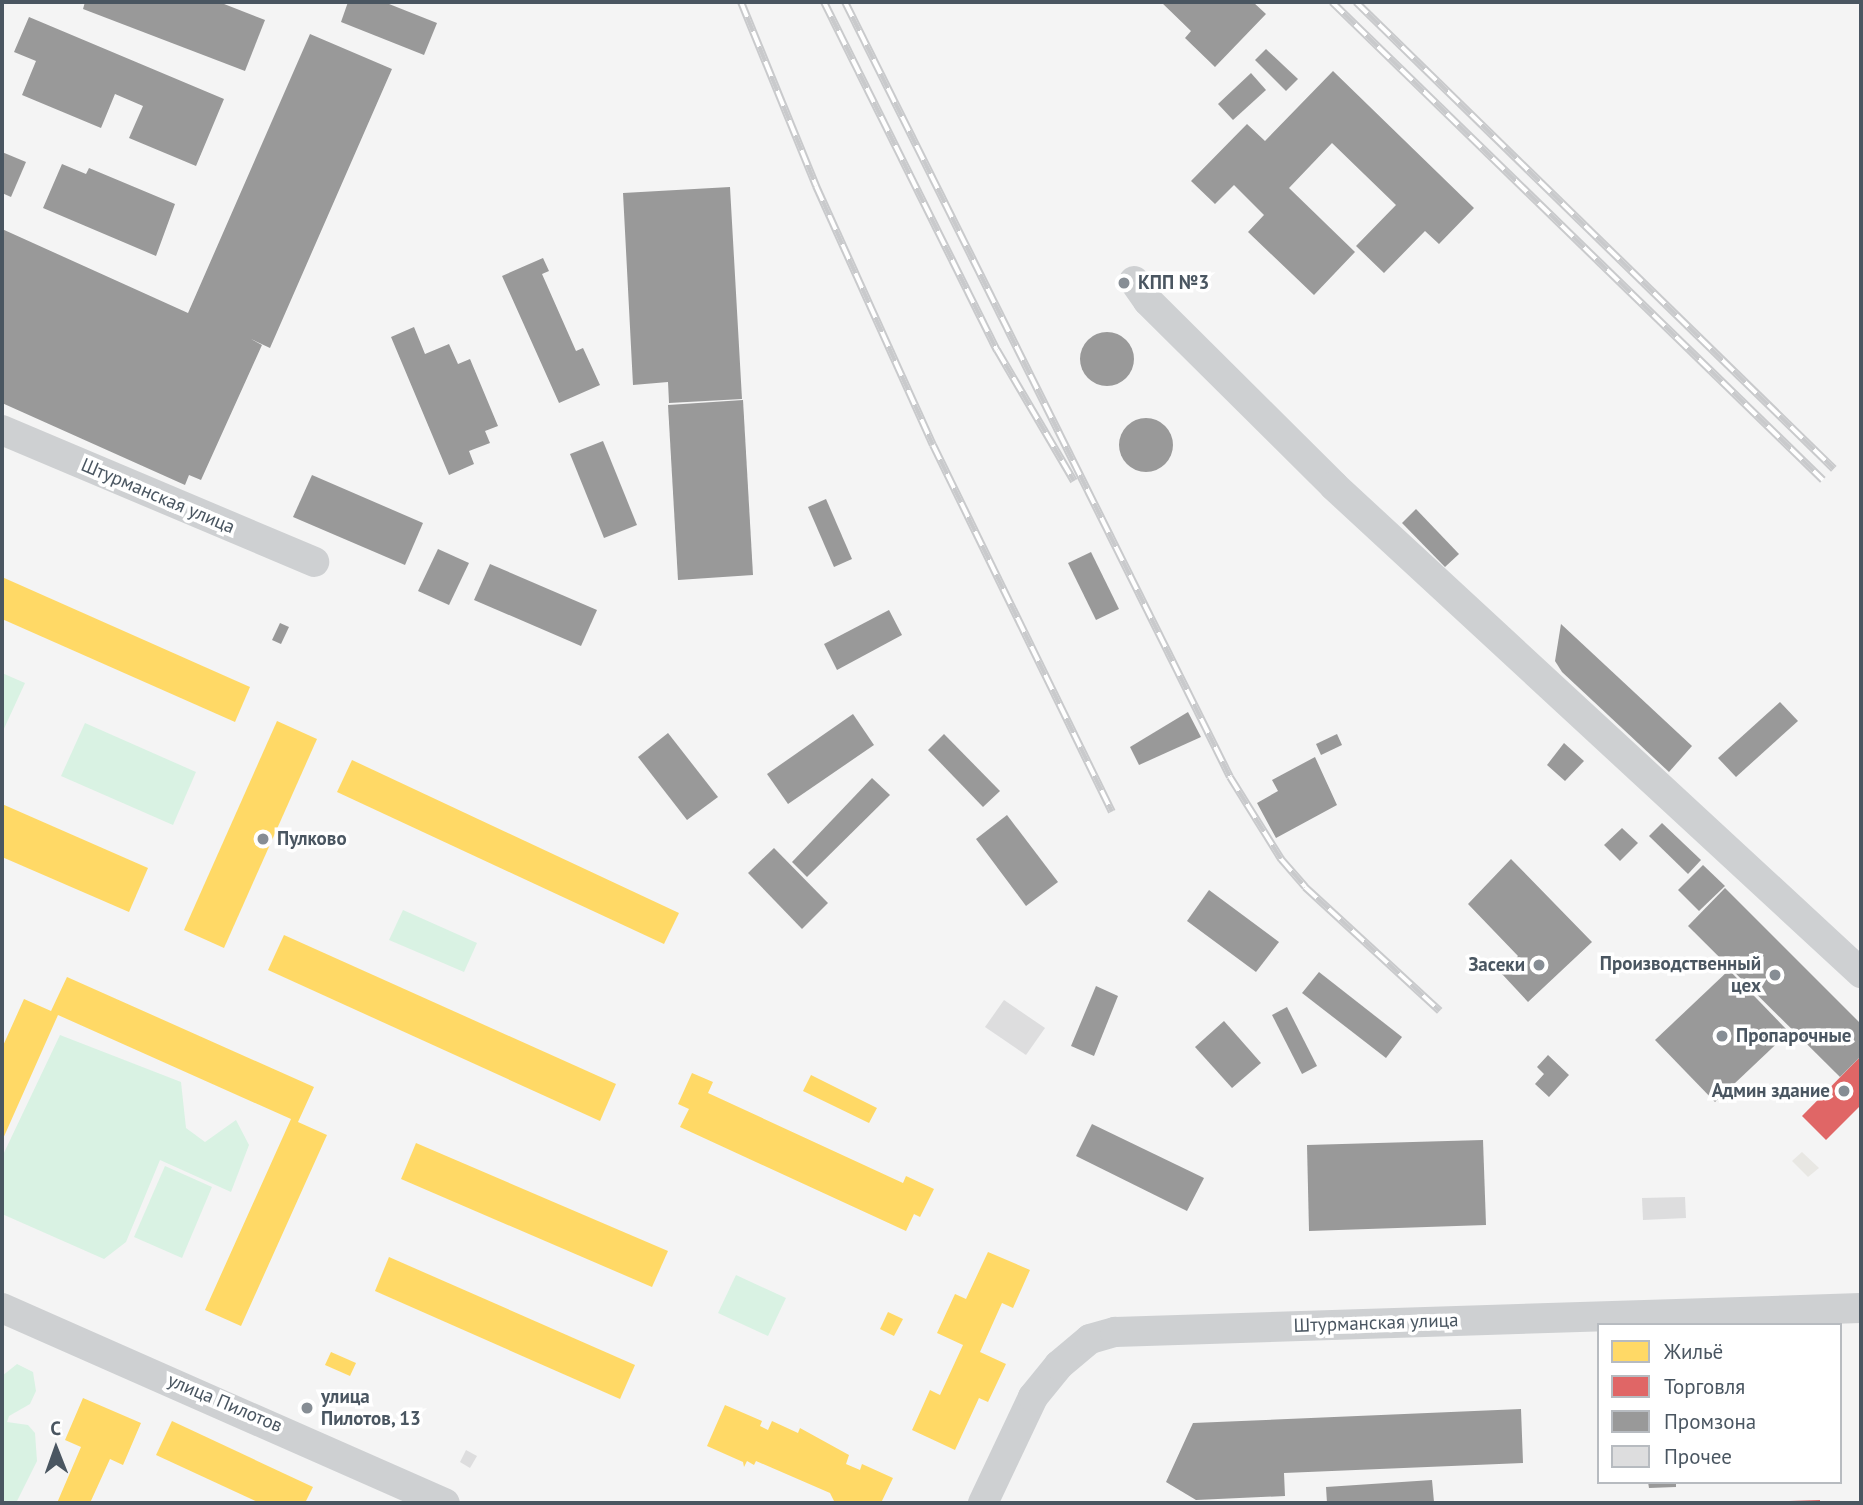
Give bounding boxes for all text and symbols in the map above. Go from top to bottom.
place label: КПП №3 [1138,272,1209,294]
marker: КПП №3 [1116,275,1132,291]
street label: Штурманская улица [78,453,238,539]
place label: Пулково [277,828,347,850]
marker: Пулково [255,831,271,847]
place label: Производственный цех [1600,953,1761,997]
place label: Засеки [1468,954,1525,976]
marker: Засеки [1531,957,1547,973]
marker: Производственный цех [1767,967,1783,983]
place label: Пропарочные [1736,1025,1851,1047]
marker: Пропарочные [1714,1028,1730,1044]
place label: Админ здание [1712,1080,1830,1102]
marker: Админ здание [1836,1083,1852,1099]
street label: Штурманская улица [1293,1309,1459,1337]
legend [1597,1323,1842,1484]
text: Жильё [1664,1338,1723,1365]
street label: улица Пилотов [164,1369,286,1437]
text: Торговля [1664,1373,1745,1400]
place label: улица Пилотов, 13 [321,1386,422,1430]
marker: улица Пилотов, 13 [299,1400,315,1416]
text: Промзона [1664,1408,1756,1435]
north arrow [21,1414,91,1484]
text: С [50,1416,61,1440]
text: Прочее [1664,1443,1732,1470]

